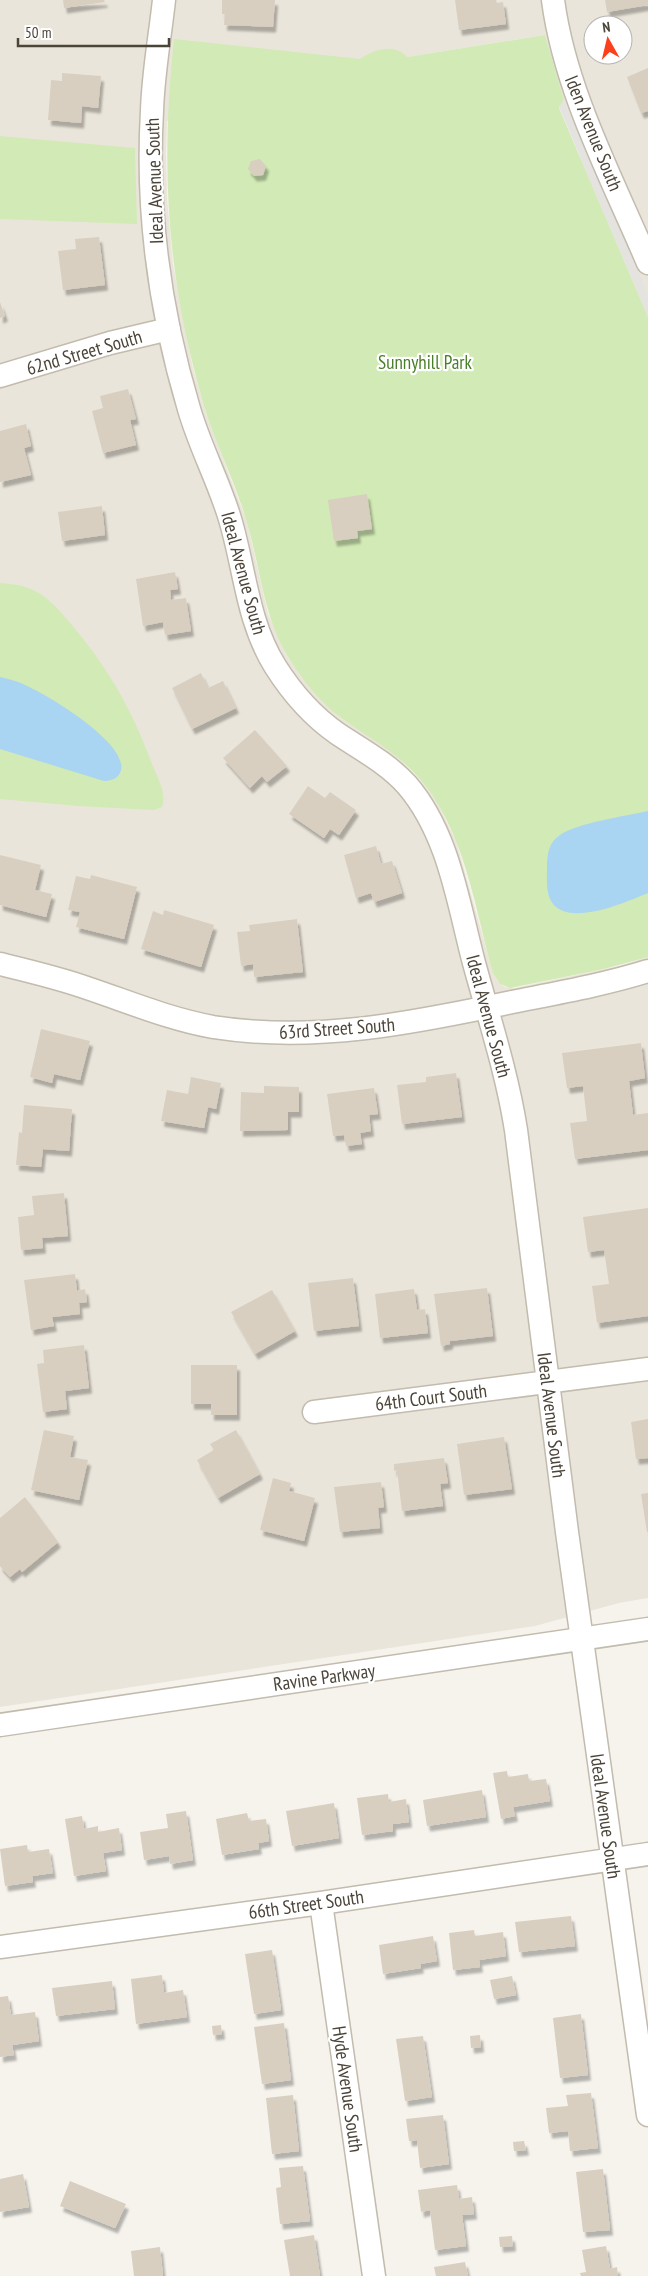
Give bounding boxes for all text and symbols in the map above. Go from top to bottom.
scale bar [18,15,169,47]
north arrow [583,15,633,65]
text: N [601,18,611,37]
text: 50 m [25,23,51,42]
street label: Iden Avenue South [560,72,628,194]
street label: Ideal Avenue South [140,117,168,245]
street label: 62nd Street South [23,324,145,380]
park label: Sunnyhill Park [378,350,473,374]
street label: Ideal Avenue South [216,509,272,637]
street label: Ideal Avenue South [461,952,517,1080]
street label: 63rd Street South [278,1012,396,1044]
street label: Ideal Avenue South [532,1351,572,1479]
street label: 64th Court South [374,1378,488,1416]
street label: Ravine Parkway [272,1658,377,1696]
street label: Ideal Avenue South [585,1752,627,1880]
street label: 66th Street South [247,1884,365,1924]
street label: Hyde Avenue South [327,2024,369,2154]

